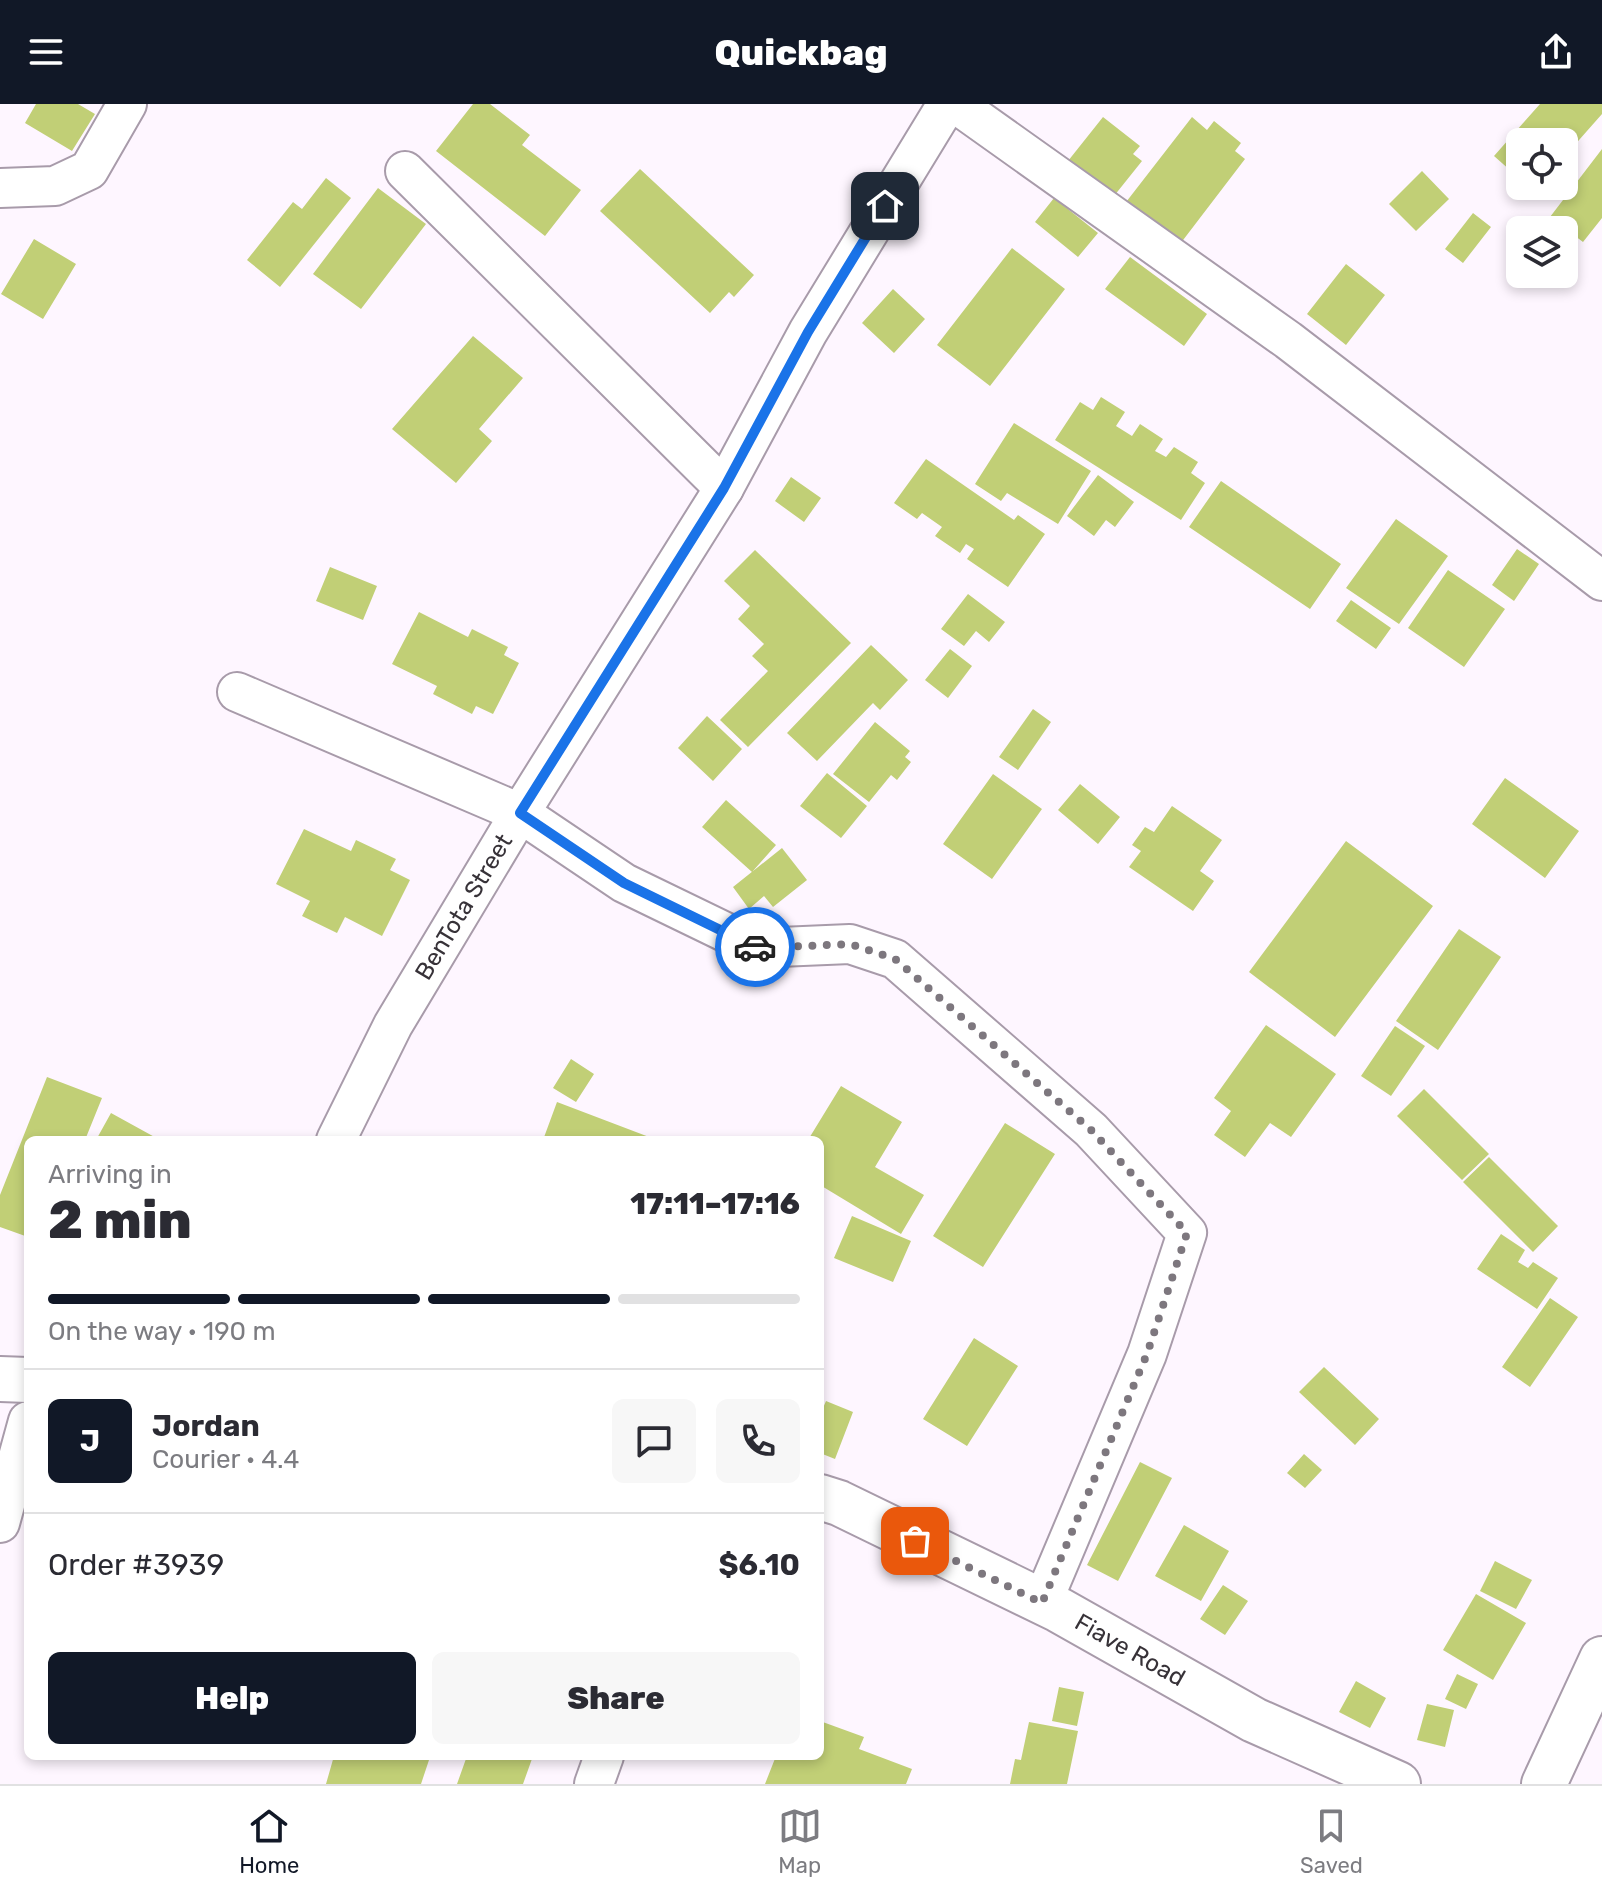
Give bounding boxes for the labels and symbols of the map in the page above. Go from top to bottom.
pin [851,172,919,240]
street label: BenTota Street [409,829,518,985]
courier [715,907,795,987]
pin [881,1507,949,1575]
street label: Fiave Road [1070,1608,1190,1692]

